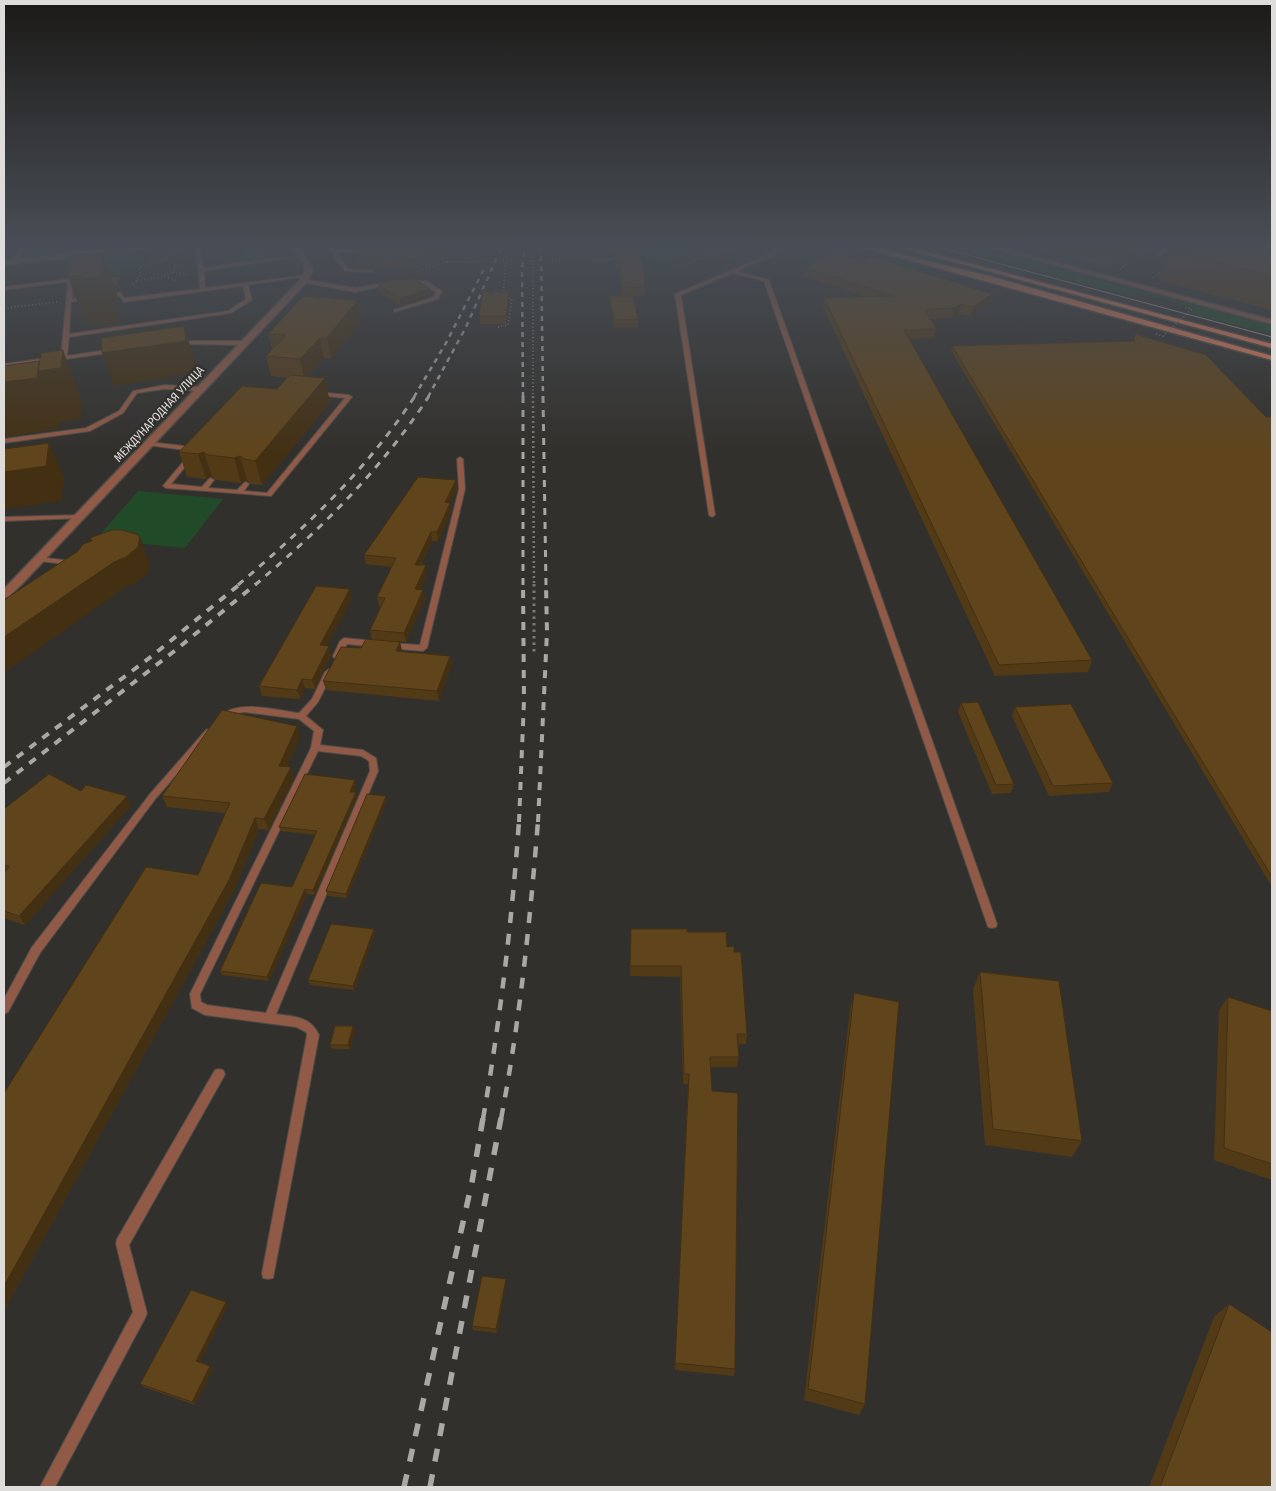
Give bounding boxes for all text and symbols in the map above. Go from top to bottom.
street label: МЕЖДУНАРОДНАЯ УЛИЦА [111,363,208,465]

